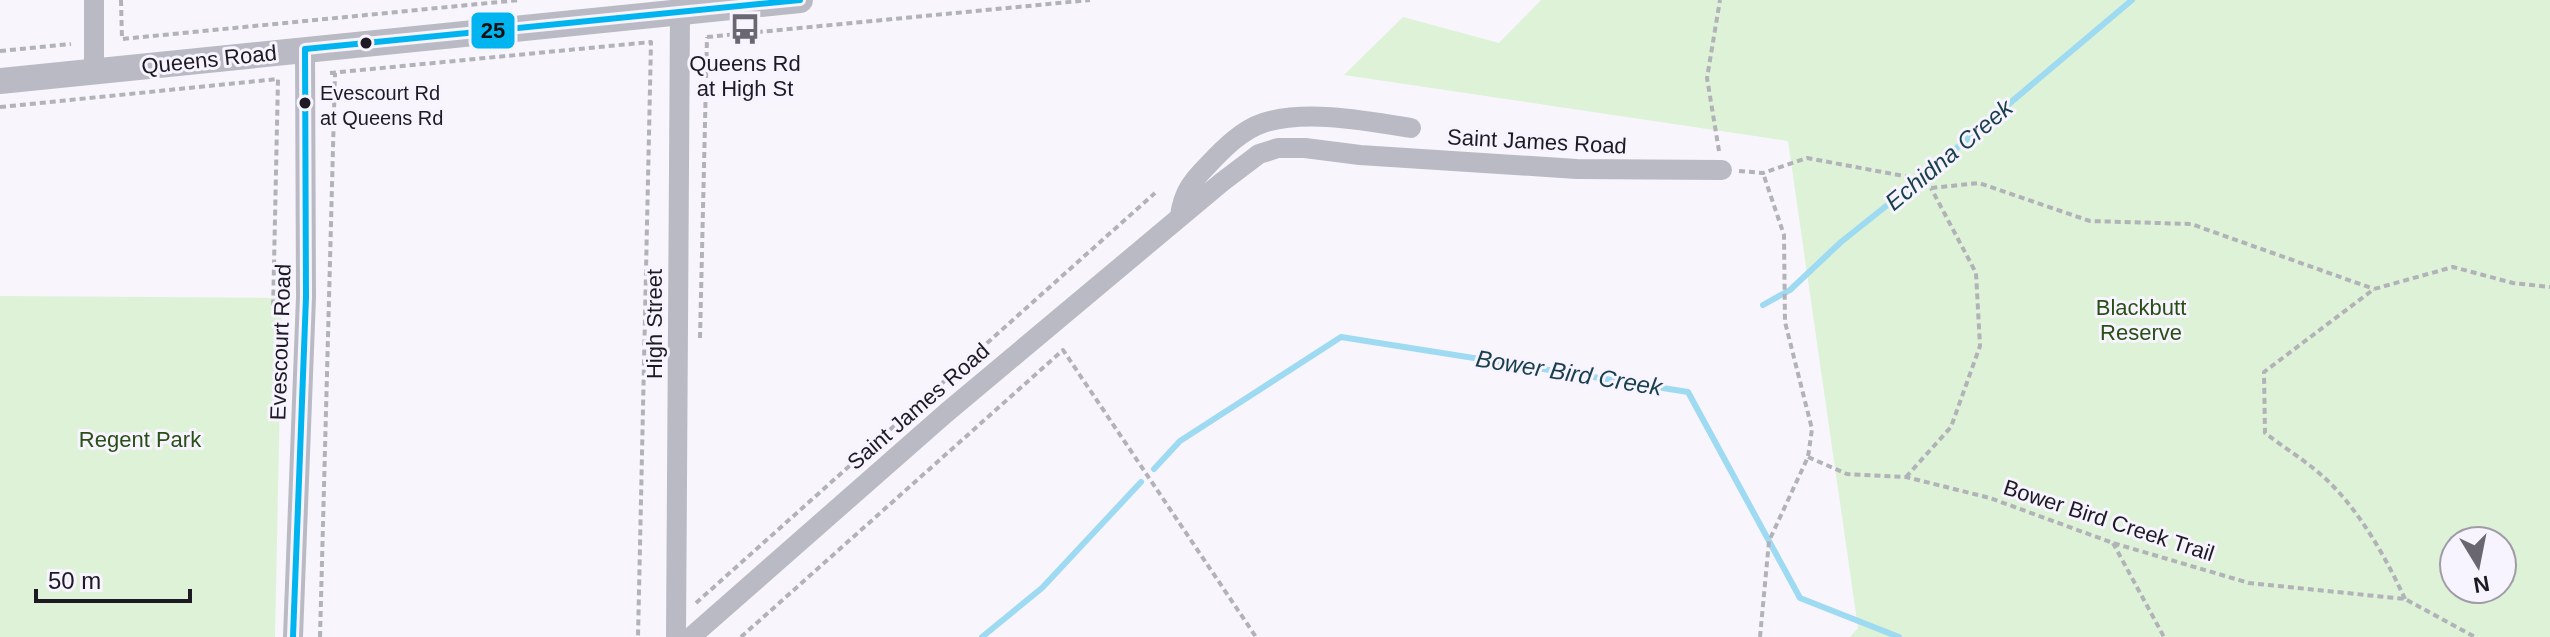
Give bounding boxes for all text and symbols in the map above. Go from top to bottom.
line badge: 25 [470,11,516,50]
bus stop icon: Queens Rd at High St [728,12,762,46]
text: 25 [481,18,505,43]
unlabelled marker [358,35,374,51]
street label: Queens Road [140,40,278,79]
place label: Queens Rd at High St [689,51,801,101]
place label: Evescourt Rd at Queens Rd [320,82,443,129]
water label: Echidna Creek [1880,92,2019,216]
marker: Evescourt Rd at Queens Rd [297,95,313,111]
street label: Saint James Road [1447,124,1627,159]
street label: Evescourt Road [265,263,296,421]
street label: High Street [642,269,667,379]
park label: Blackbutt Reserve [2096,295,2186,345]
street label: Saint James Road [842,338,994,475]
water label: Bower Bird Creek [1474,344,1666,401]
park label: Regent Park [79,427,202,452]
street label: Bower Bird Creek Trail [2000,475,2217,566]
north arrow [2438,525,2518,605]
scale bar [36,553,190,603]
text: 50 m [48,567,101,594]
text: N [2471,571,2491,598]

